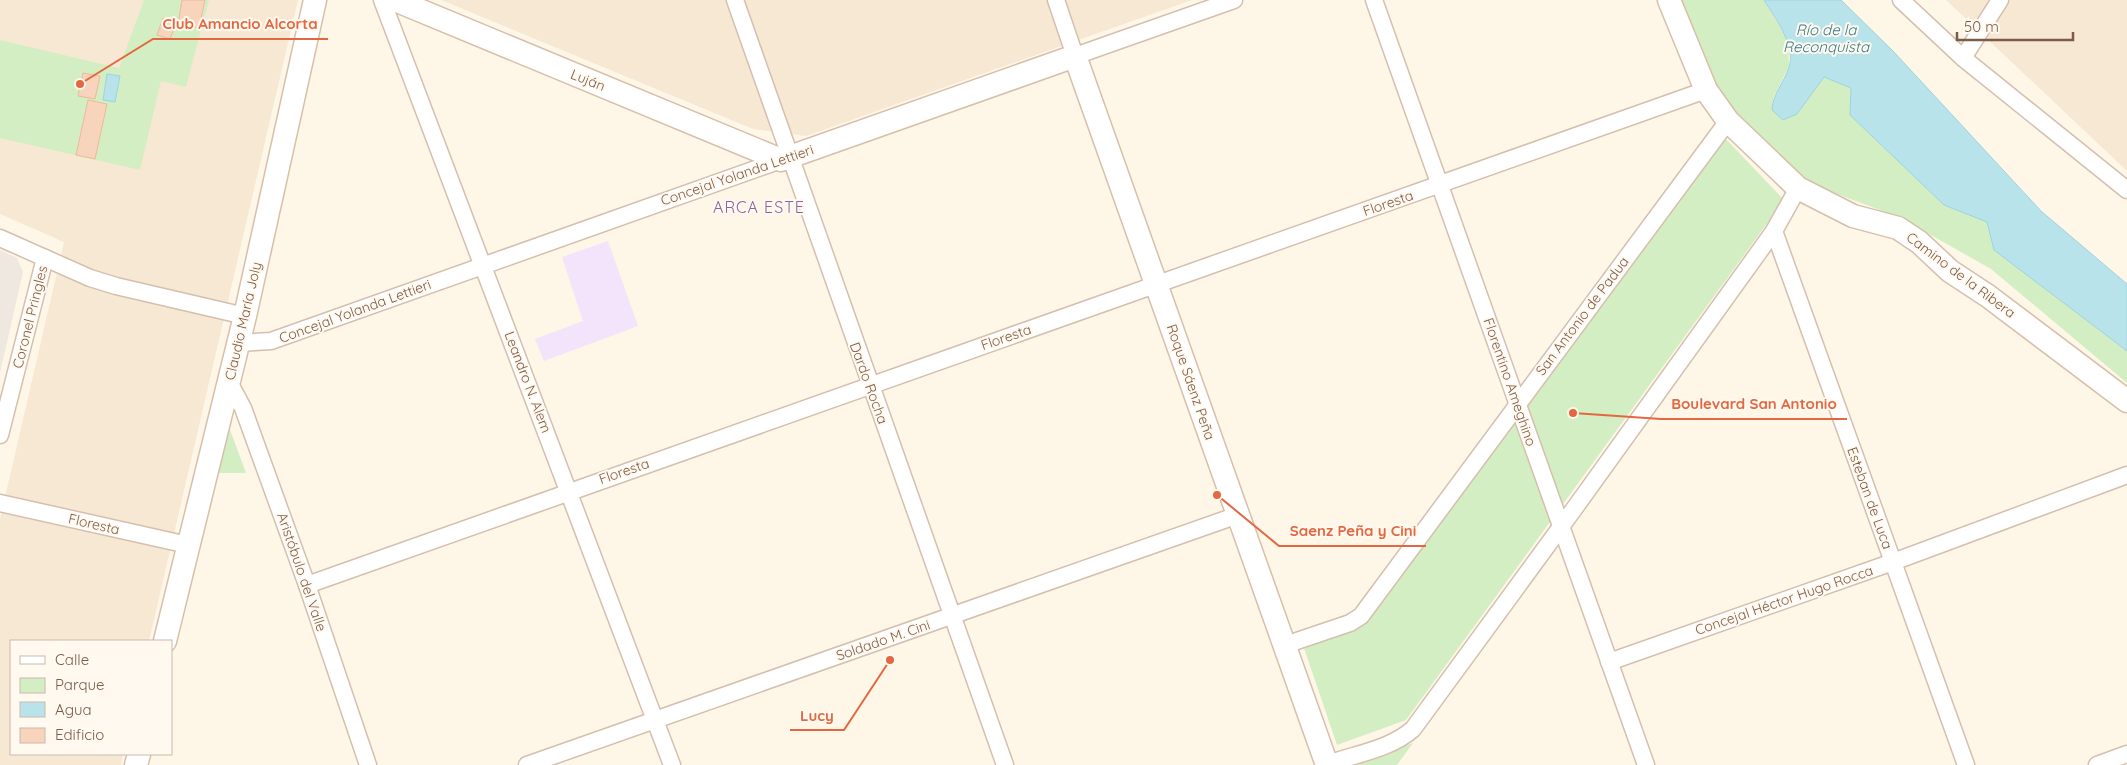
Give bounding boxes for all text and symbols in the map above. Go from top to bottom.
callout: Club Amancio Alcorta [153,9,328,39]
scale bar [1957,10,2073,42]
text: Club Amancio Alcorta [162,14,318,33]
text: 50 m [1964,17,1999,36]
water label: Río de la Reconquista [1783,20,1870,56]
street label: Luján [568,65,608,95]
street label: Concejal Yolanda Lettieri [658,140,816,210]
street label: Floresta [1360,186,1416,220]
district label: ARCA ESTE [713,197,805,217]
street label: Camino de la Ribera [1903,228,2019,322]
street label: San Antonio de Padua [1531,253,1633,379]
street label: Claudio María Joly [221,260,265,382]
street label: Coronel Pringles [9,264,51,370]
street label: Concejal Yolanda Lettieri [276,275,434,347]
street label: Florentino Ameghino [1480,315,1540,449]
street label: Floresta [978,320,1034,354]
street label: Roque Sáenz Peña [1163,322,1219,442]
street label: Leandro N. Alem [500,329,556,435]
street label: Dardo Rocha [846,340,892,426]
callout: Boulevard San Antonio [1661,389,1847,419]
text: Boulevard San Antonio [1671,394,1837,413]
street label: Esteban de Luca [1843,444,1897,552]
street label: Floresta [596,454,652,488]
street label: Floresta [67,509,121,539]
street label: Aristóbulo del Valle [273,510,331,634]
callout: Saenz Peña y Cini [1279,516,1426,546]
text: Saenz Peña y Cini [1290,521,1416,540]
street label: Concejal Héctor Hugo Rocca [1693,561,1875,639]
street label: Soldado M. Cini [834,615,932,665]
legend [10,640,172,755]
text: Calle [55,650,89,669]
text: Parque [55,675,105,694]
text: Agua [55,700,92,719]
callout: Lucy [790,700,844,730]
text: Lucy [800,706,834,725]
text: Edificio [55,725,104,744]

